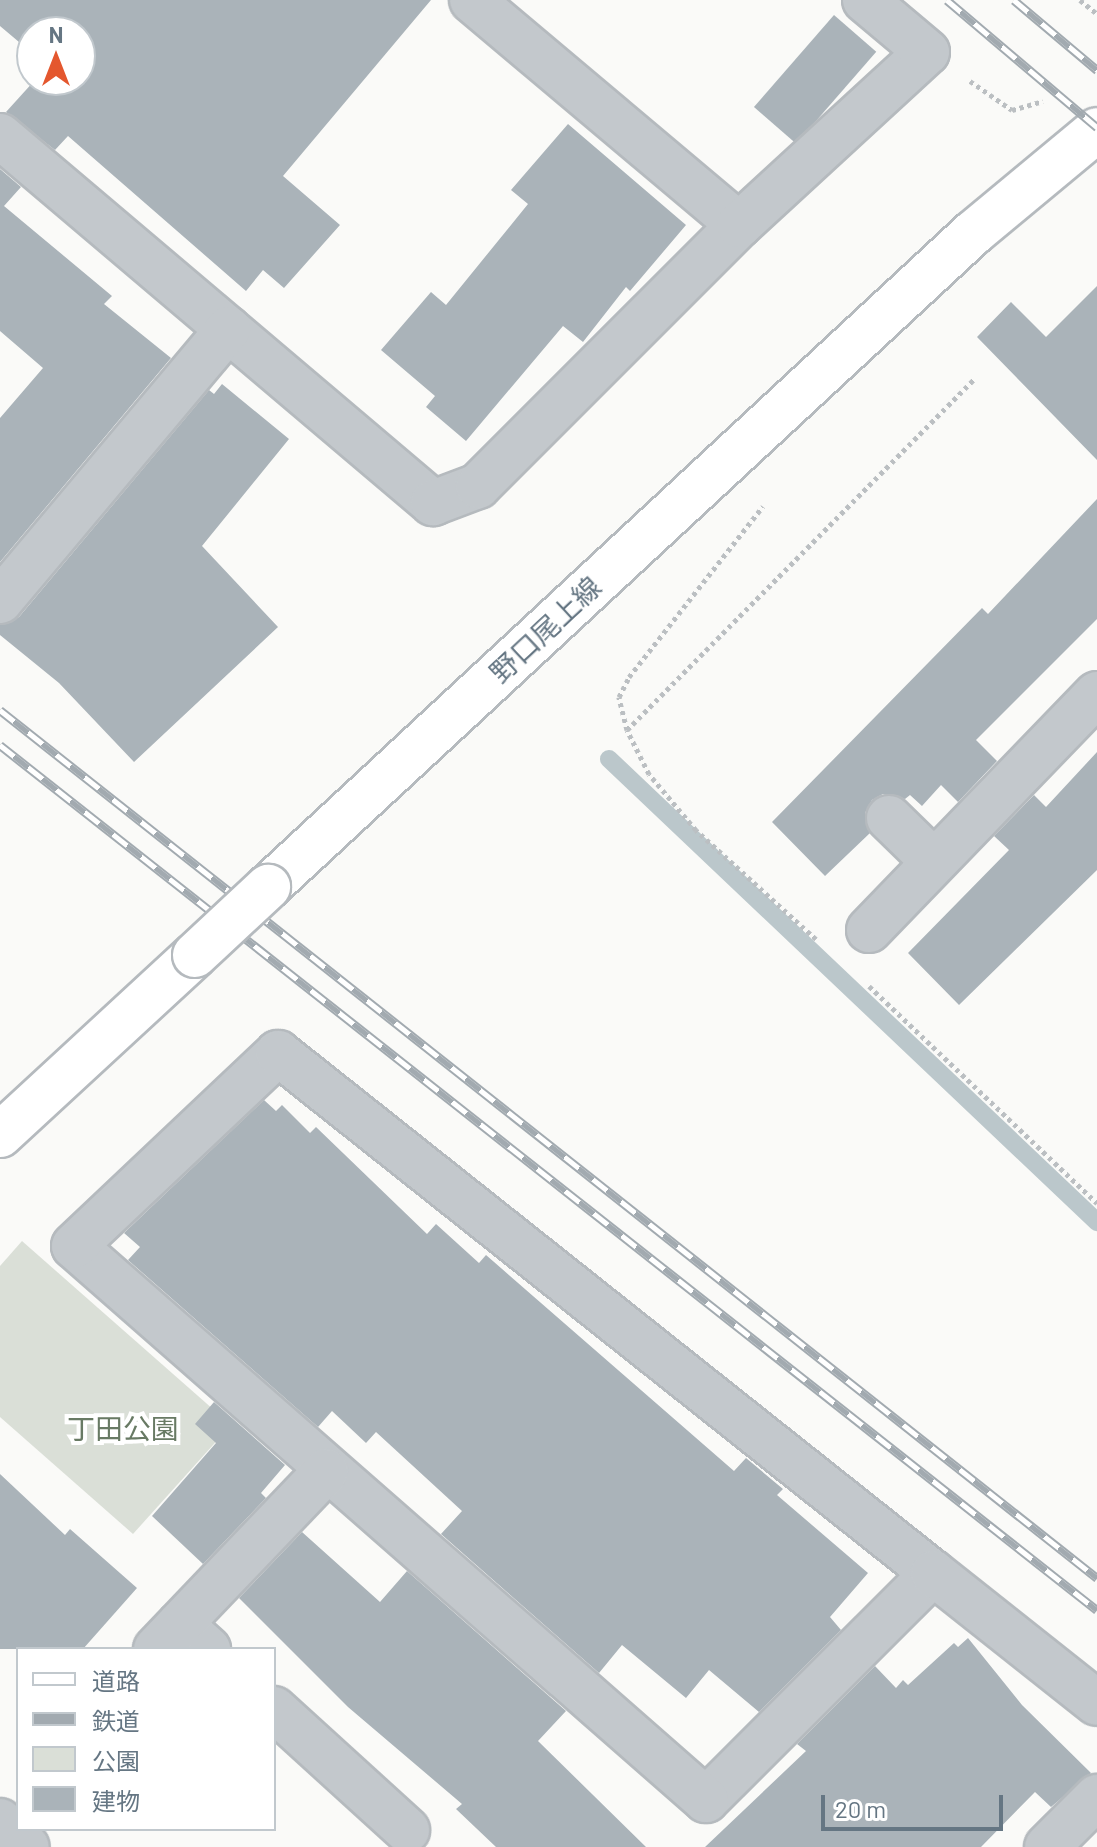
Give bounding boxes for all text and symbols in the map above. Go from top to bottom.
north arrow [16,16,96,96]
text: N [49,21,63,47]
street label: 野口尾上線 [482,569,608,689]
park label: 丁田公園 [67,1411,179,1445]
legend [16,1647,276,1831]
text: 道路 [92,1666,140,1695]
text: 鉄道 [92,1706,140,1735]
text: 公園 [92,1746,140,1775]
scale bar [825,1779,1007,1829]
text: 建物 [92,1786,140,1815]
text: 20 m [835,1794,886,1823]

